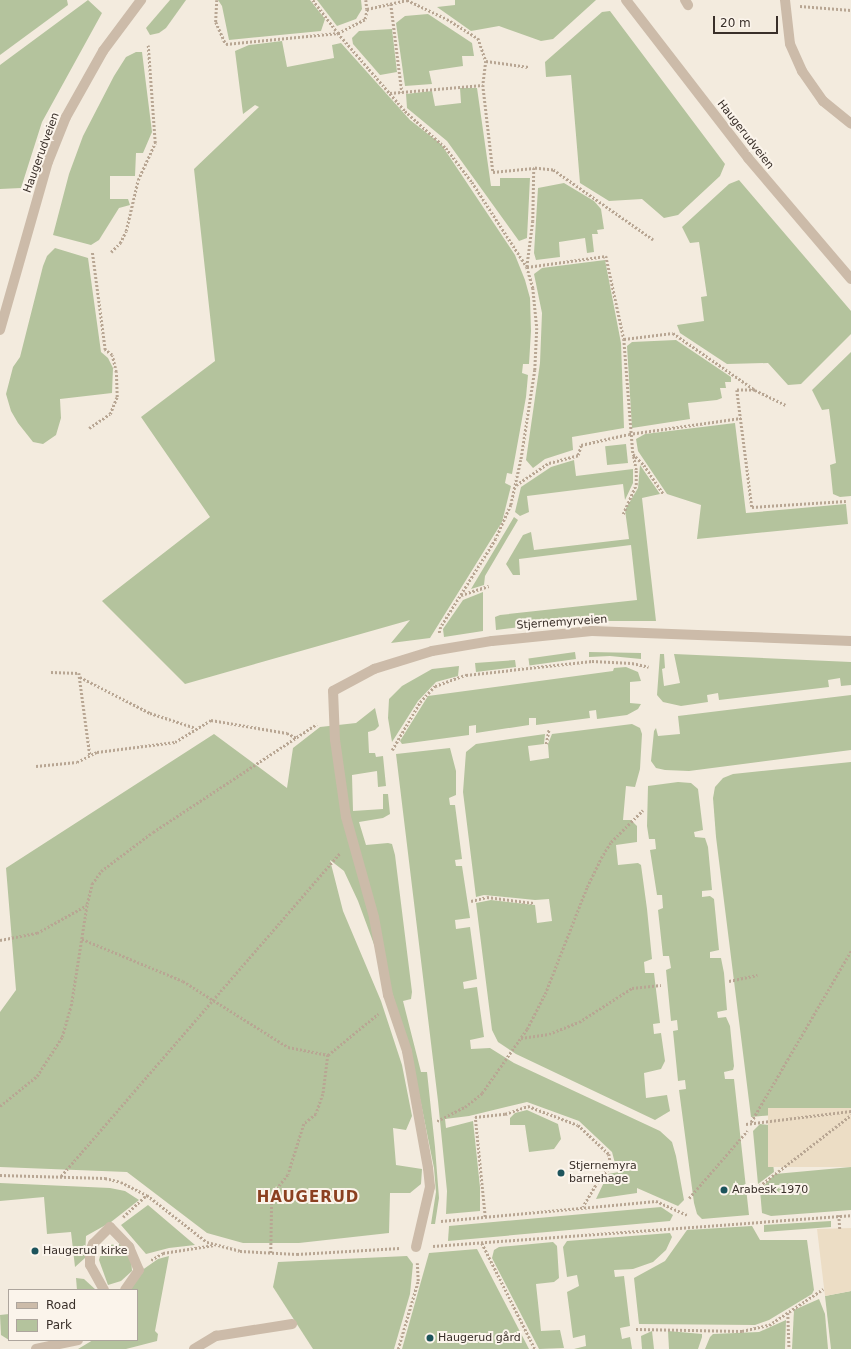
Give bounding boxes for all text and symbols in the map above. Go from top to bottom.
scale bar [715,8,780,34]
text: 20 m [720,16,751,30]
street label: Haugerudveien [714,98,776,172]
street label: Haugerudveien [21,111,63,195]
street label: Stjernemyrveien [516,613,608,633]
place label: Stjernemyra barnehage [569,1160,637,1186]
marker: Stjernemyra barnehage [556,1168,566,1178]
place label: Arabesk 1970 [732,1183,808,1197]
marker: Arabesk 1970 [719,1185,729,1195]
district label: HAUGERUD [257,1189,359,1207]
place label: Haugerud kirke [43,1244,127,1258]
marker: Haugerud kirke [30,1246,40,1256]
legend [8,1289,138,1341]
text: Road [46,1298,76,1312]
text: Park [46,1318,72,1332]
place label: Haugerud gård [438,1331,521,1345]
marker: Haugerud gård [425,1333,435,1343]

